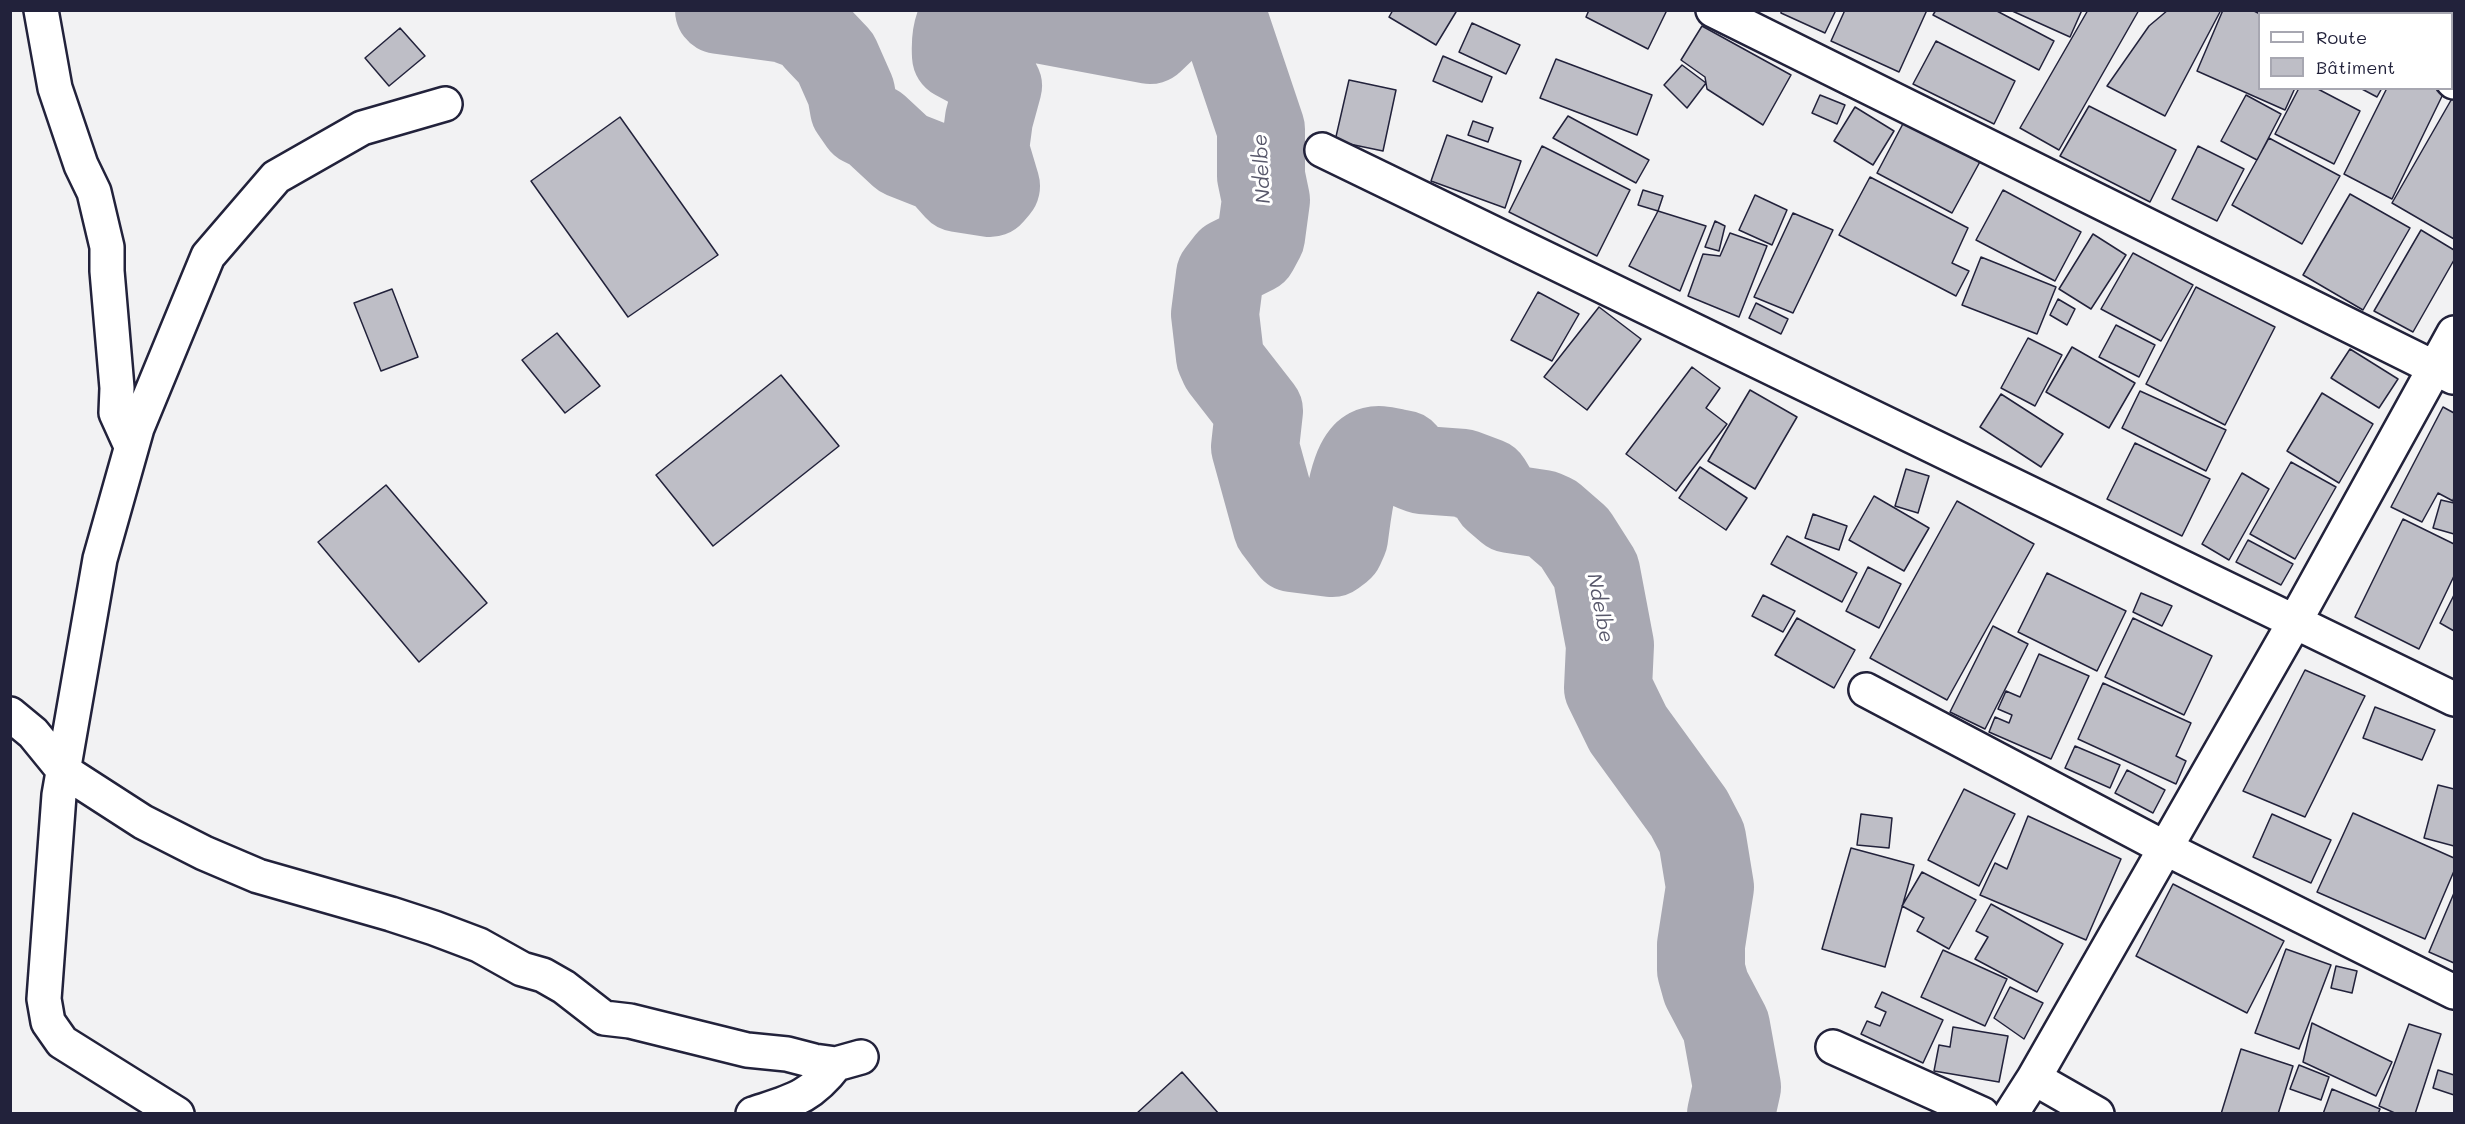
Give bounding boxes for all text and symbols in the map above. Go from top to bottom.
legend [2258,12,2453,90]
text: Route [2316,25,2367,49]
text: Bâtiment [2316,55,2395,79]
water label: Ndelbe [1248,133,1276,205]
water label: Ndelbe [1582,571,1618,645]

